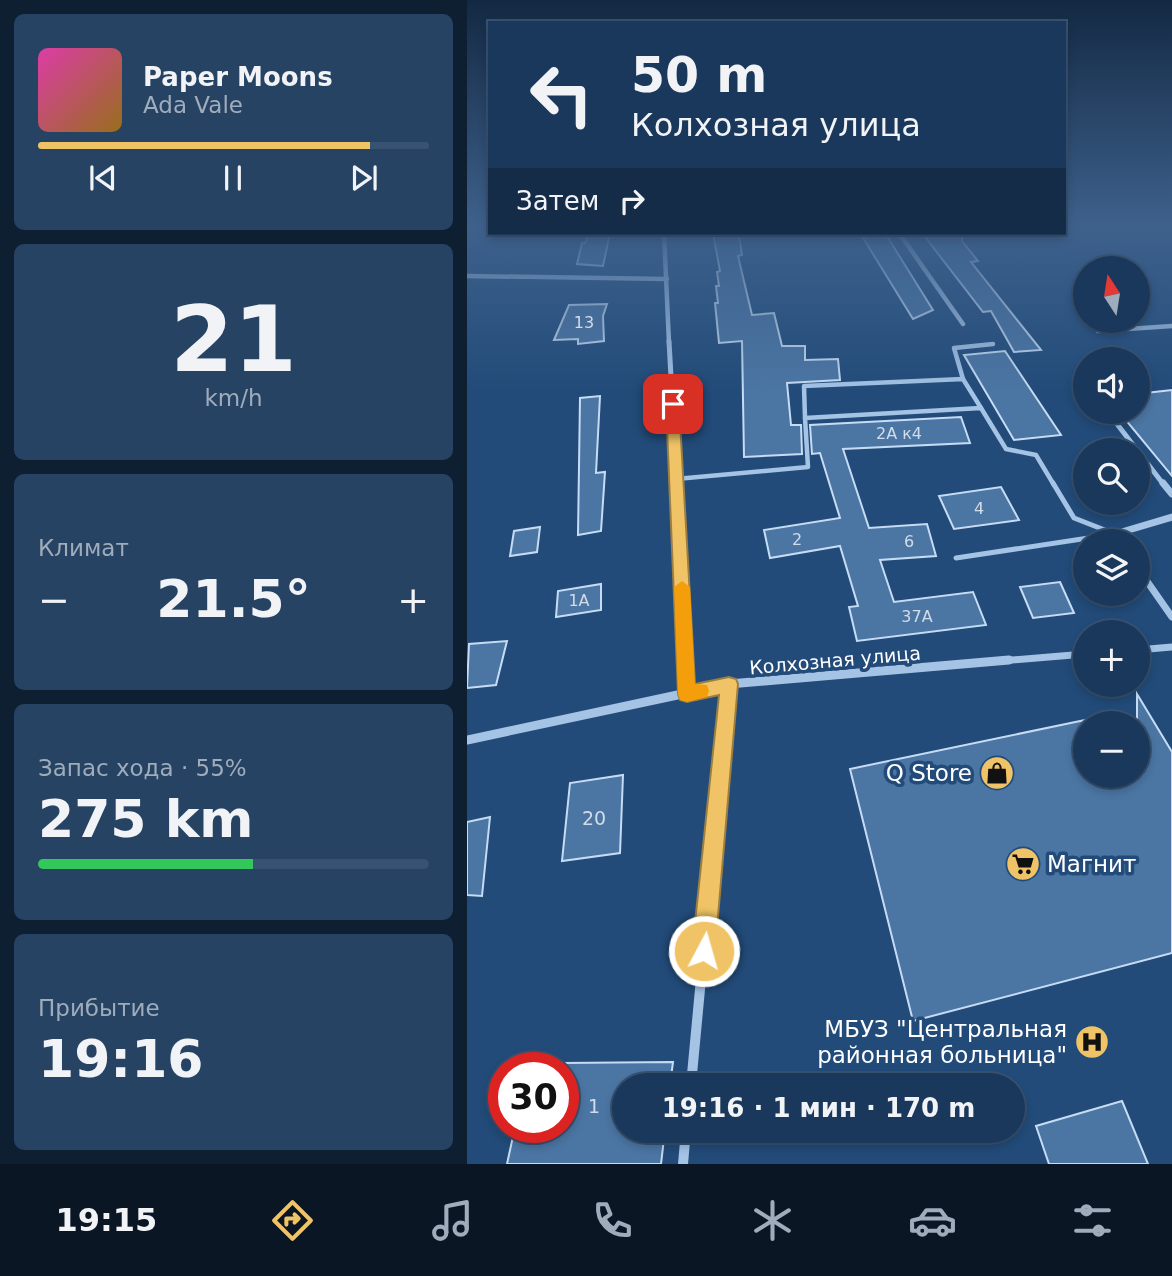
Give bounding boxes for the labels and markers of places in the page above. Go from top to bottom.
pin [643,374,703,434]
shop icon: Q Store [978,754,1016,792]
place label: Q Store [886,760,972,786]
supermarket icon: Магнит [1004,845,1042,883]
place label: Магнит [1047,851,1136,877]
place label: МБУЗ "Центральная районная больница" [817,1016,1067,1068]
hospital icon: МБУЗ "Центральная районная больница" [1073,1023,1111,1061]

